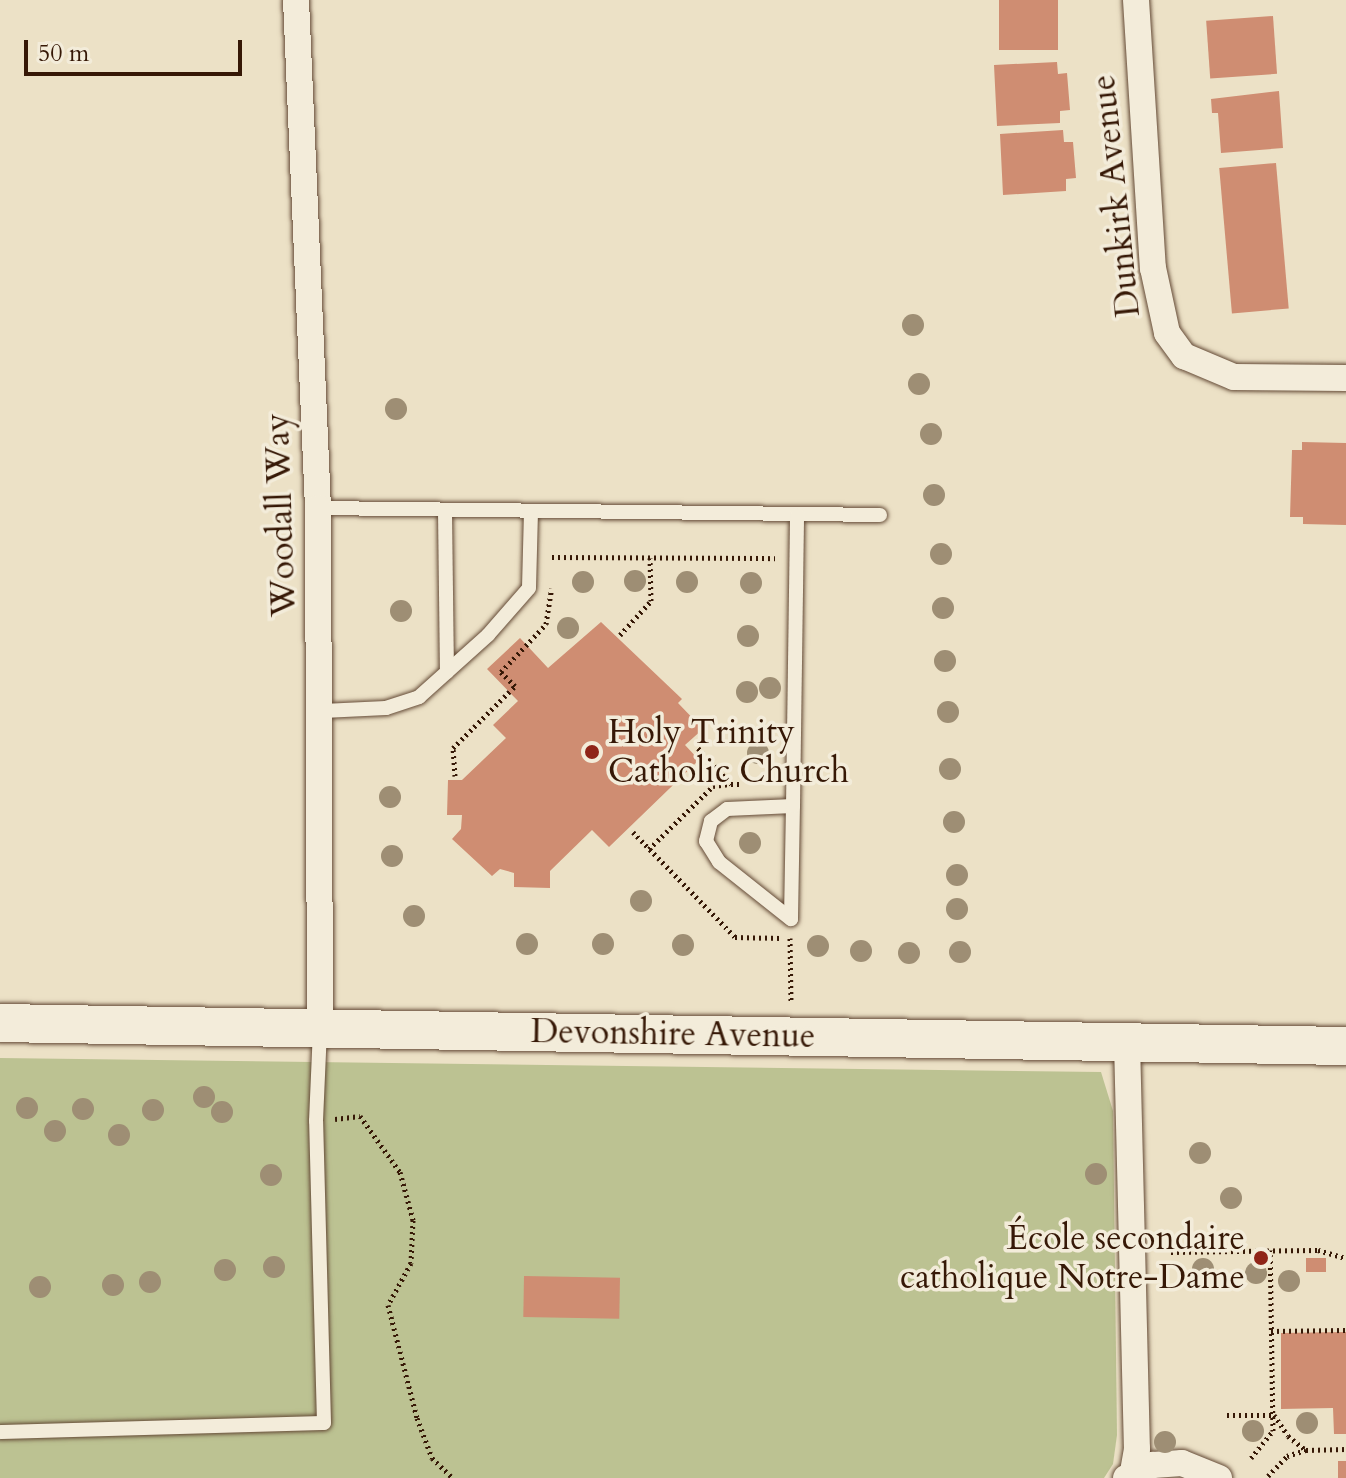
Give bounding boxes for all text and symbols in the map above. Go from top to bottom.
scale bar [28,24,246,74]
text: 50 m [38,37,89,70]
street label: Dunkirk Avenue [1083,73,1149,319]
street label: Woodall Way [257,412,305,618]
place label: Holy Trinity Catholic Church [608,712,849,792]
marker: Holy Trinity Catholic Church [583,743,601,761]
street label: Devonshire Avenue [530,1011,816,1057]
place label: École secondaire catholique Notre-Dame [900,1218,1245,1298]
marker: École secondaire catholique Notre-Dame [1252,1249,1270,1267]

